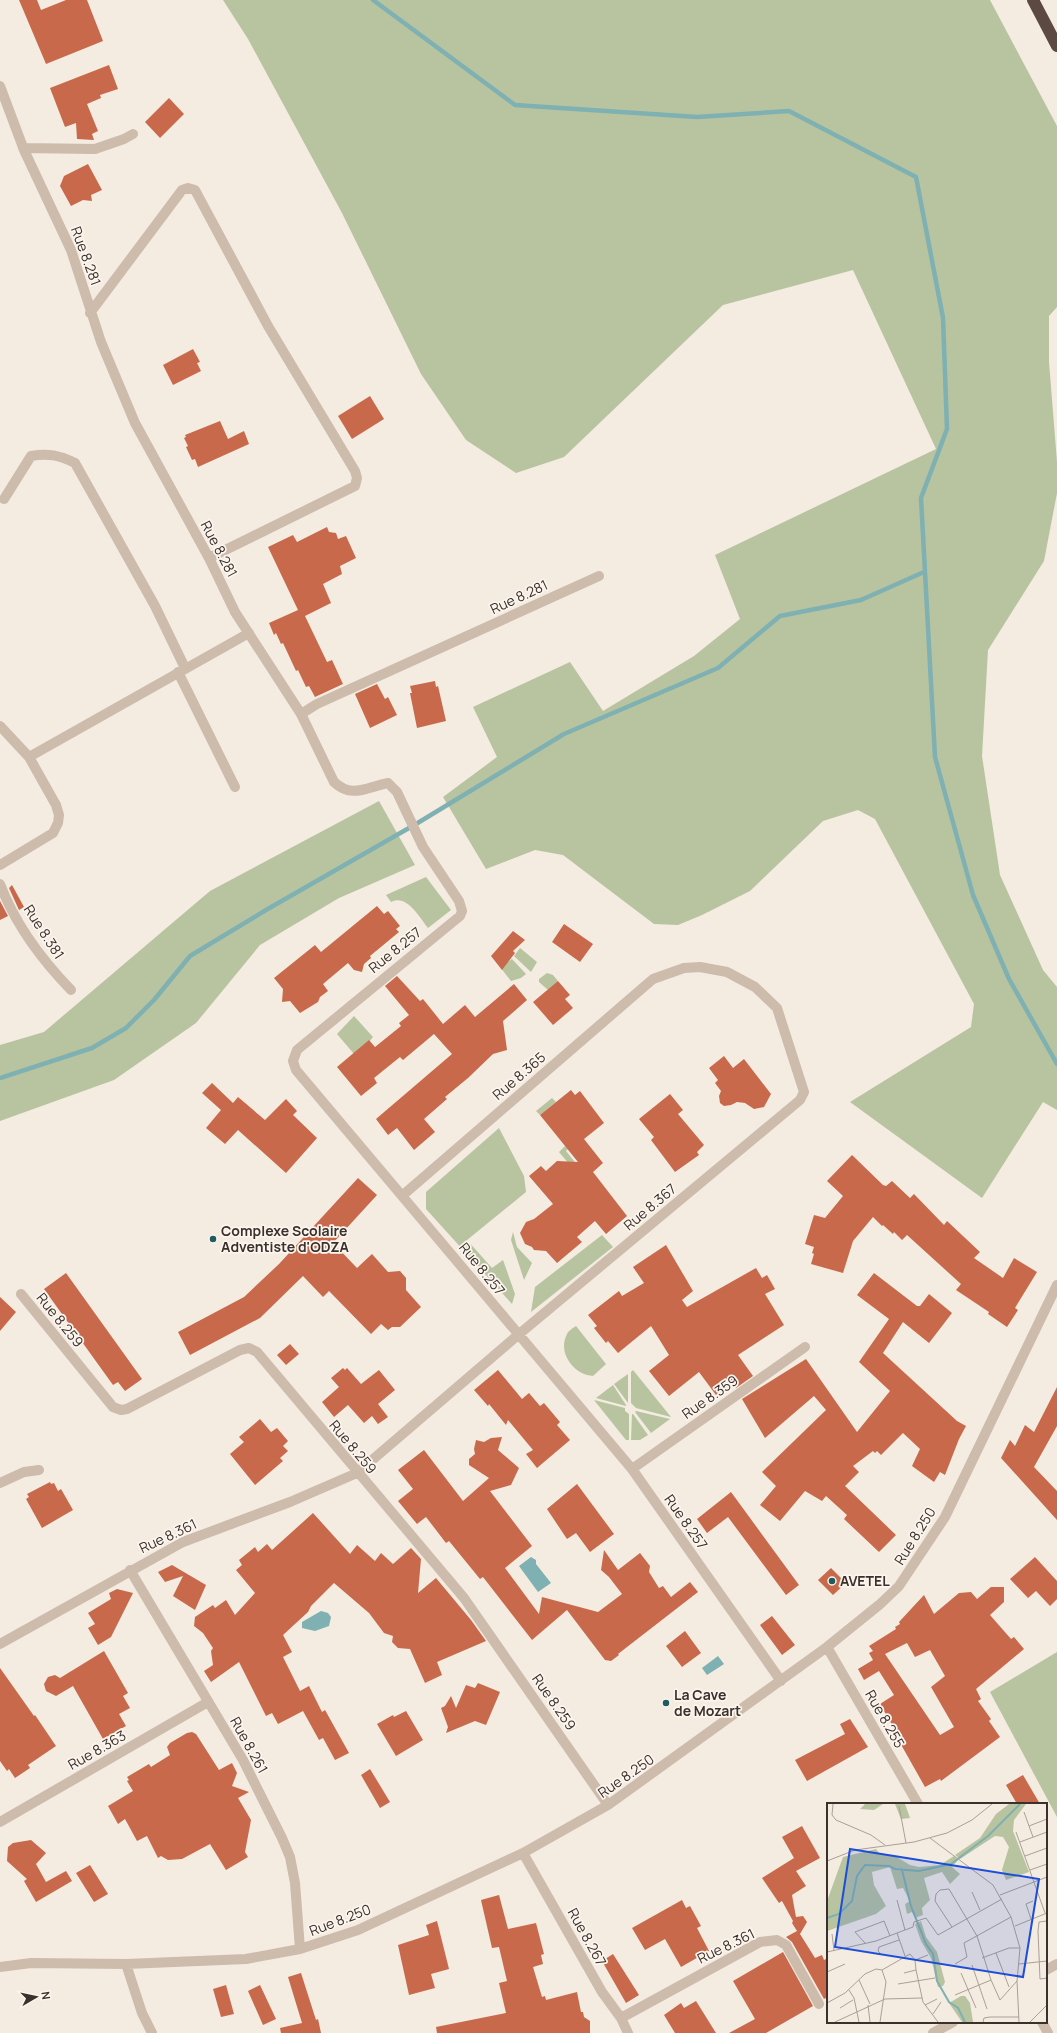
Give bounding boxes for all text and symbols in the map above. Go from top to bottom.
street label: Rue 8.281 [67,224,106,288]
street label: Rue 8.281 [197,517,242,580]
street label: Rue 8.281 [487,575,551,618]
street label: Rue 8.381 [20,901,69,963]
street label: Rue 8.257 [364,922,425,977]
street label: Rue 8.365 [488,1047,549,1104]
street label: Rue 8.367 [619,1179,680,1234]
place label: Complexe Scolaire Adventiste d'ODZA [221,1221,350,1256]
marker: Complexe Scolaire Adventiste d'ODZA [208,1234,218,1244]
street label: Rue 8.257 [455,1238,510,1299]
street label: Rue 8.259 [33,1289,88,1351]
street label: Rue 8.359 [678,1370,742,1423]
street label: Rue 8.259 [325,1416,381,1478]
street label: Rue 8.257 [661,1490,712,1553]
street label: Rue 8.250 [889,1503,940,1568]
street label: Rue 8.361 [136,1514,200,1557]
place label: AVETEL [840,1571,890,1590]
marker: AVETEL [827,1576,837,1586]
street label: Rue 8.259 [528,1670,581,1734]
place label: La Cave de Mozart [674,1685,741,1720]
street label: Rue 8.255 [861,1686,910,1751]
marker: La Cave de Mozart [661,1698,671,1708]
street label: Rue 8.261 [226,1713,273,1776]
street label: Rue 8.363 [64,1725,129,1774]
street label: Rue 8.250 [594,1749,658,1802]
inset map [827,1803,1047,2023]
street label: Rue 8.250 [306,1899,373,1940]
street label: Rue 8.267 [564,1904,611,1969]
street label: Rue 8.361 [694,1924,758,1968]
north arrow [16,1977,56,2017]
text: N [38,1990,54,2001]

